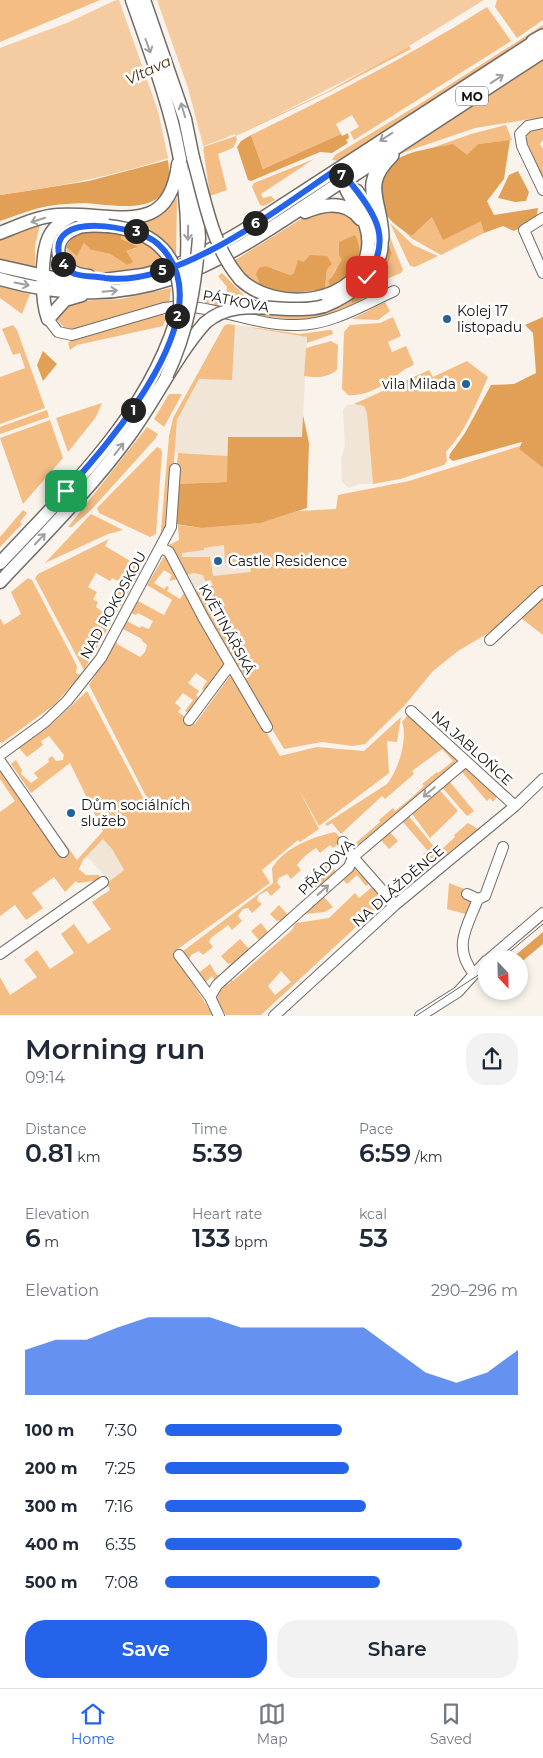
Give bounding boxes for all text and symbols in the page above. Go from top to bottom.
one-way arrow [144,38,153,53]
water label: Vltava [122,51,174,89]
one-way arrow [490,74,504,84]
road number: MO [456,86,488,105]
one-way arrow [177,103,187,119]
one-way arrow [379,133,393,143]
pin: 7 [328,162,354,188]
text: 7 [337,166,346,184]
pin: 6 [242,210,268,236]
text: 6 [251,214,260,232]
one-way arrow [31,216,46,225]
pin: 3 [124,218,148,244]
text: 3 [132,222,141,240]
one-way arrow [183,225,192,241]
pin: 4 [50,252,76,276]
text: 4 [59,255,68,273]
pin [346,256,388,298]
pin: 5 [150,258,174,282]
text: 5 [158,261,167,279]
icon: check [353,263,381,291]
one-way arrow [13,280,29,289]
street label: PÁTKOVA [201,286,272,316]
one-way arrow [102,287,118,296]
place label: Kolej 17 listopadu [457,302,522,336]
pin: 2 [164,304,190,328]
text: 2 [173,307,182,325]
marker: Kolej 17 listopadu [441,313,453,325]
place label: vila Milada [382,375,456,393]
marker: vila Milada [460,378,472,390]
pin: 1 [120,398,146,422]
text: 1 [131,401,136,419]
one-way arrow [114,442,124,456]
pin [45,470,87,512]
icon: arrive [52,477,80,505]
one-way arrow [34,532,46,545]
street label: NAD ROKOSKOU [76,548,150,662]
place label: Castle Residence [228,552,347,570]
marker: Castle Residence [212,555,224,567]
street label: KVĚTINÁŘSKÁ [195,581,260,678]
street label: NA JABLOŇCE [428,707,516,789]
one-way arrow [423,787,436,798]
place label: Dům sociálních služeb [81,796,190,830]
marker: Dům sociálních služeb [65,807,77,819]
street label: PŘÁDOVA [294,834,359,899]
street label: NA DLÁŽDĚNCE [348,841,448,931]
one-way arrow [317,884,330,896]
north arrow [478,950,528,1000]
map controls [478,950,528,1000]
text: Morning run [25,1032,205,1066]
button: share [466,1033,518,1085]
text: 09:14 [25,1068,65,1087]
text: Distance [25,1120,87,1138]
text: Time [192,1120,227,1138]
text: Pace [359,1120,393,1138]
text: 0.81 [25,1138,74,1168]
text: 5:39 [192,1138,243,1168]
text: 6:59 [359,1138,411,1168]
text: km [74,1148,101,1166]
text: /km [411,1148,443,1166]
text: Elevation [25,1205,90,1223]
text: Heart rate [192,1205,262,1223]
text: kcal [359,1205,387,1223]
text: 6 [25,1223,41,1253]
text: 133 [192,1223,231,1253]
text: 53 [359,1223,388,1253]
text: m [41,1233,59,1251]
text: bpm [231,1233,268,1251]
text: Elevation [25,1281,99,1300]
text: 290–296 m [431,1281,518,1300]
text: 100 m [25,1421,74,1440]
text: 7:30 [105,1421,137,1440]
text: 200 m [25,1459,77,1478]
text: 7:25 [105,1459,136,1478]
text: 300 m [25,1497,78,1516]
text: 7:16 [105,1497,133,1516]
text: 400 m [25,1535,79,1554]
text: 6:35 [105,1535,136,1554]
text: 500 m [25,1573,78,1592]
text: 7:08 [105,1573,138,1592]
button: Save [25,1620,267,1678]
button: Share [277,1620,518,1678]
tab: Home [71,1700,115,1748]
tab: Map [257,1700,288,1748]
tab: Saved [430,1700,472,1748]

